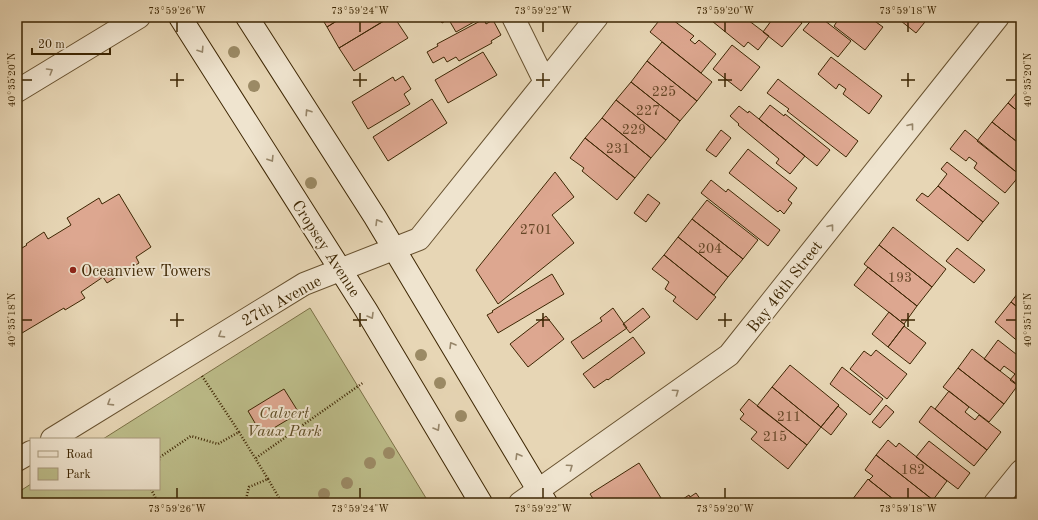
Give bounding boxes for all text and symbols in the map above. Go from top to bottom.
text: 73°59'26"W [148,6,206,16]
text: 73°59'24"W [331,6,389,16]
text: 73°59'22"W [514,6,572,16]
text: 73°59'20"W [696,6,754,16]
text: 73°59'18"W [879,6,937,16]
scale bar [32,30,110,56]
text: 20 m [38,39,65,51]
one-way arrow [196,46,204,53]
text: 40°35'20"N [7,52,17,107]
text: 40°35'20"N [1023,52,1033,107]
one-way arrow [46,68,53,75]
house number: 225 [652,85,676,99]
house number: 227 [636,104,660,118]
one-way arrow [305,109,312,116]
house number: 229 [622,123,646,137]
one-way arrow [907,123,914,130]
house number: 231 [606,142,630,156]
one-way arrow [266,155,273,162]
street label: Cropsey Avenue [288,198,362,300]
one-way arrow [375,219,382,226]
house number: 2701 [520,223,552,237]
one-way arrow [826,225,833,232]
street label: Bay 46th Street [745,238,826,336]
house number: 204 [698,242,722,256]
place label: Oceanview Towers [81,264,211,280]
marker: Oceanview Towers [68,265,78,275]
house number: 193 [888,271,912,285]
street label: 27th Avenue [240,273,324,330]
text: 40°35'18"N [7,292,17,347]
text: 40°35'18"N [1023,292,1033,347]
one-way arrow [366,312,373,319]
one-way arrow [218,330,225,337]
one-way arrow [449,342,457,349]
one-way arrow [672,389,679,397]
one-way arrow [107,398,114,406]
park label: Calvert Vaux Park [246,406,322,440]
house number: 211 [777,410,801,424]
one-way arrow [433,424,440,431]
house number: 215 [763,430,787,444]
legend [30,438,160,490]
text: Road [66,449,93,461]
one-way arrow [516,453,523,460]
house number: 182 [901,463,925,477]
one-way arrow [566,464,573,472]
text: Park [66,469,91,481]
text: 73°59'26"W [148,504,206,514]
text: 73°59'24"W [331,504,389,514]
text: 73°59'22"W [514,504,572,514]
text: 73°59'20"W [696,504,754,514]
text: 73°59'18"W [879,504,937,514]

